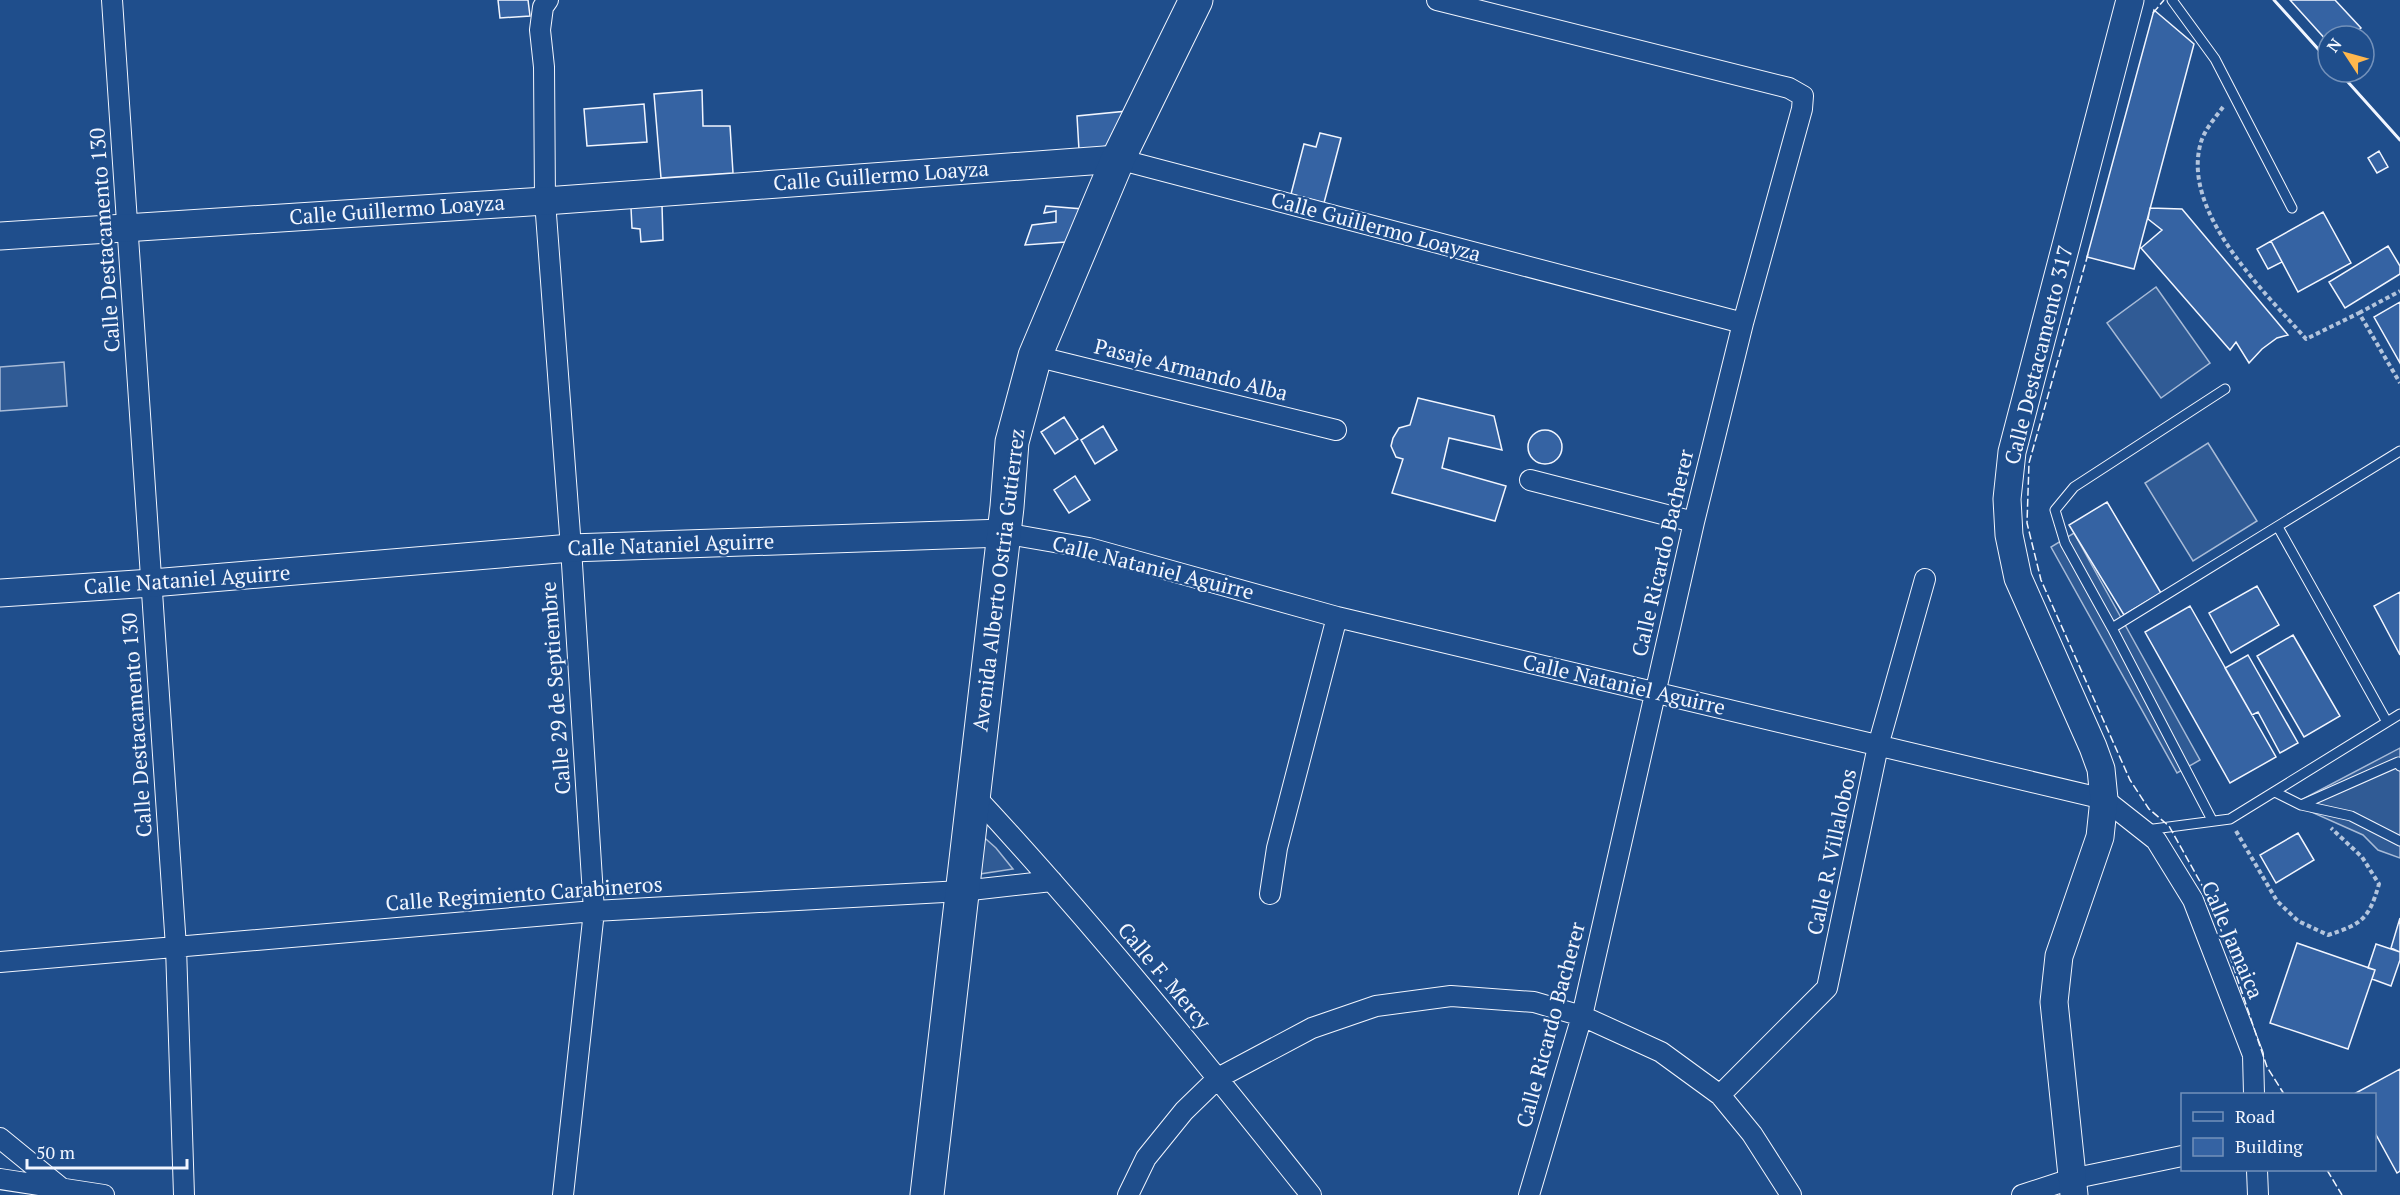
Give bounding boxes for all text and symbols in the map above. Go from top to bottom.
north arrow [2316,24,2376,84]
text: N [2321,34,2346,57]
street label: Calle Destacamento 130 [82,127,126,353]
street label: Calle Guillermo Loayza [772,153,990,197]
street label: Calle Guillermo Loayza [1268,185,1485,268]
street label: Calle Guillermo Loayza [288,187,506,231]
street label: Calle Destacamento 317 [1997,242,2079,467]
street label: Pasaje Armando Alba [1092,331,1291,407]
street label: Avenida Alberto Ostria Gutierrez [966,427,1030,733]
street label: Calle Ricardo Bacherer [1625,446,1699,659]
street label: Calle Nataniel Aguirre [567,526,775,562]
street label: Calle Nataniel Aguirre [1049,528,1257,606]
street label: Calle Nataniel Aguirre [83,558,291,600]
street label: Calle 29 de Septiembre [534,581,576,796]
street label: Calle Destacamento 130 [114,612,158,838]
street label: Calle Nataniel Aguirre [1520,647,1728,721]
street label: Calle R. Villalobos [1800,766,1862,938]
street label: Calle Regimiento Carabineros [384,869,663,917]
street label: Calle Jamaica [2195,876,2271,1003]
street label: Calle F. Mercy [1112,916,1218,1035]
street label: Calle Ricardo Bacherer [1509,919,1591,1131]
legend [2181,1093,2376,1171]
text: Road [2235,1104,2275,1128]
scale bar [27,1132,188,1170]
text: Building [2235,1134,2303,1158]
text: 50 m [36,1140,76,1164]

